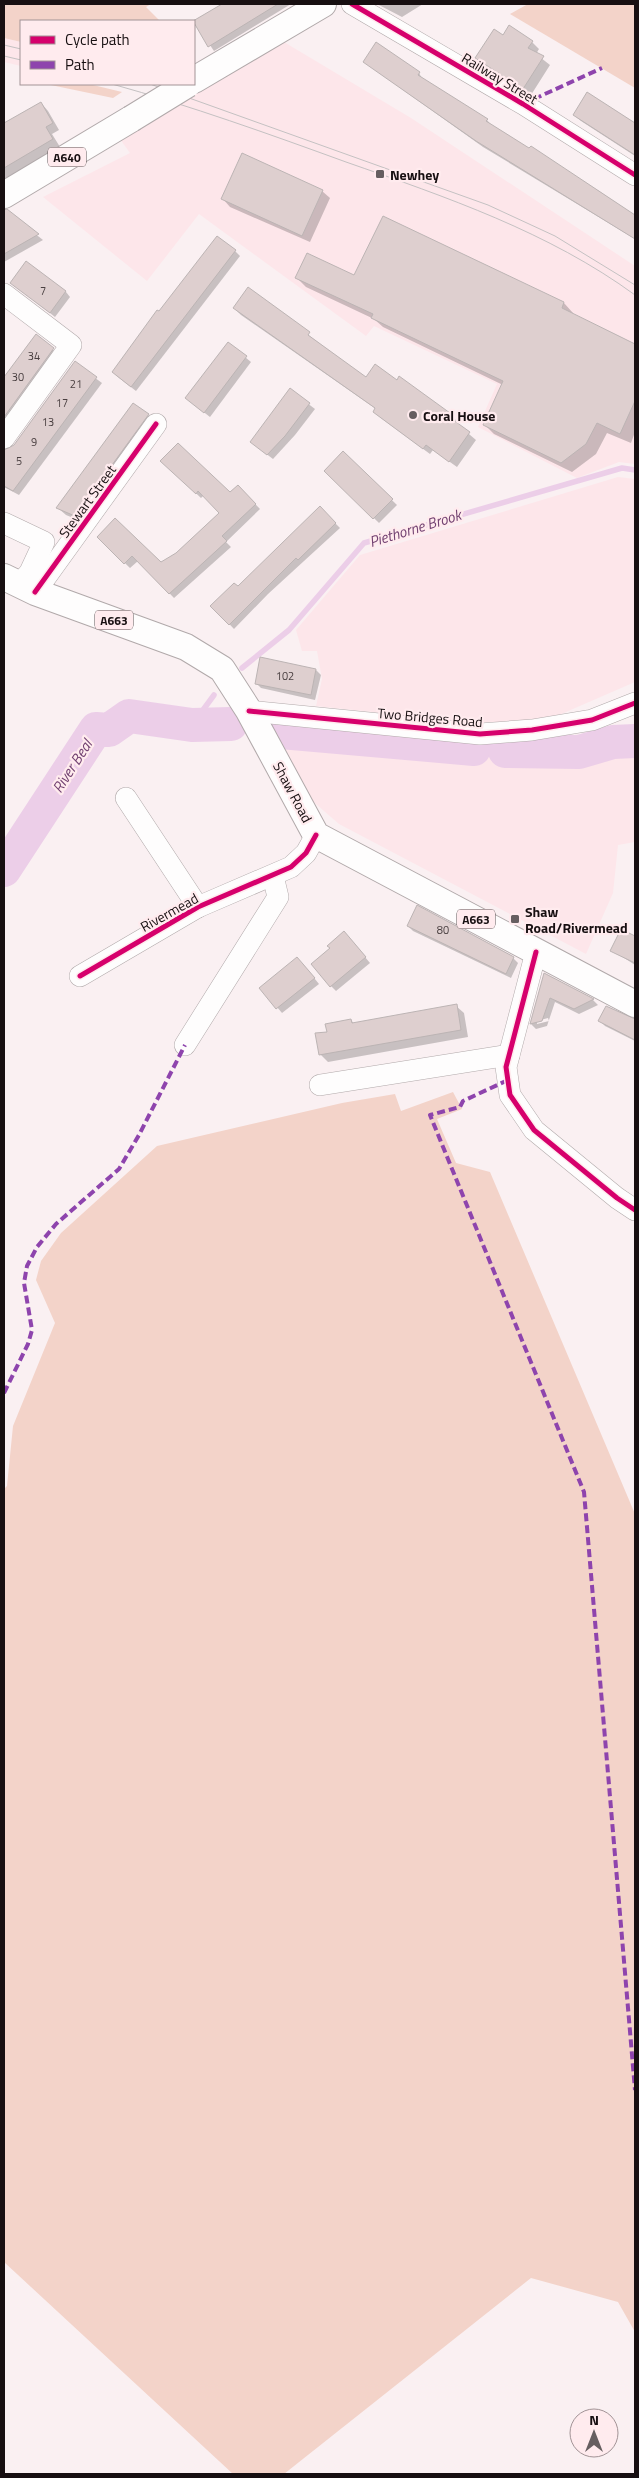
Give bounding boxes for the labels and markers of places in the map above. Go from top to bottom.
place label: Newhey [390,164,439,185]
marker: Newhey [374,168,386,180]
place label: Coral House [423,405,496,426]
marker: Coral House [407,409,419,421]
place label: Shaw Road/Rivermead [525,901,628,938]
marker: Shaw Road/Rivermead [509,913,521,925]

